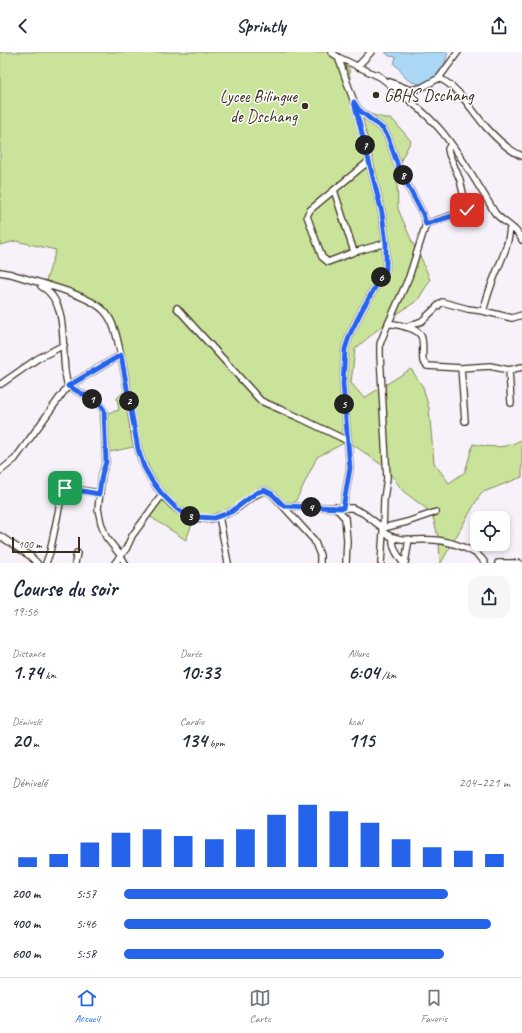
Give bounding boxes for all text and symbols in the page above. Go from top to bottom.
icon: back [12,15,34,37]
text: Sprintly [236,15,286,37]
icon: share [488,15,510,37]
place label: GBHS Dschang [384,85,475,106]
place label: Lycee Bilingue de Dschang [220,86,298,127]
marker: GBHS Dschang [371,90,381,100]
marker: Lycee Bilingue de Dschang [300,101,310,111]
pin: 7 [355,135,375,155]
text: 7 [363,138,367,152]
pin: 8 [393,165,413,185]
text: 8 [401,168,405,182]
pin [450,193,484,227]
icon: check [456,199,478,221]
pin: 6 [371,267,391,287]
text: 6 [378,270,384,284]
pin: 1 [82,389,102,409]
pin: 2 [119,391,139,411]
text: 1 [90,392,94,406]
text: 2 [127,394,131,408]
pin: 5 [334,394,354,414]
text: 5 [342,397,346,411]
pin [48,471,82,505]
icon: arrive [54,477,76,499]
pin: 4 [301,497,321,517]
text: 4 [309,500,313,514]
pin: 3 [180,506,200,526]
text: 3 [188,509,192,523]
map controls [470,511,510,551]
button: locate [470,511,510,551]
scale bar [12,535,80,554]
text: 100 m [18,537,42,551]
text: Course du soir [12,575,117,603]
button: share [468,576,510,618]
text: 19:56 [12,604,38,620]
text: Distance [12,646,45,660]
text: Durée [180,646,202,660]
text: Allure [348,646,369,660]
text: 1.74 [12,660,43,685]
text: 10:33 [180,660,220,685]
text: 6:04 [348,660,379,685]
text: km [43,668,56,682]
text: /km [379,668,396,682]
text: Dénivelé [12,714,42,728]
text: Cardio [180,714,204,728]
text: kcal [348,714,363,728]
text: 20 [12,728,30,753]
text: 134 [180,728,207,753]
text: 115 [348,728,375,753]
text: m [30,736,39,750]
text: bpm [207,736,225,750]
text: Dénivelé [12,775,47,791]
text: 204–221 m [459,775,510,791]
text: 200 m [12,886,40,902]
text: 5:57 [76,886,96,902]
text: 400 m [12,916,40,932]
text: 5:46 [76,916,96,932]
text: 600 m [12,946,40,962]
text: 5:58 [76,946,96,962]
tab: Accueil [75,987,100,1025]
tab: Carte [249,987,271,1025]
tab: Favoris [421,987,447,1025]

